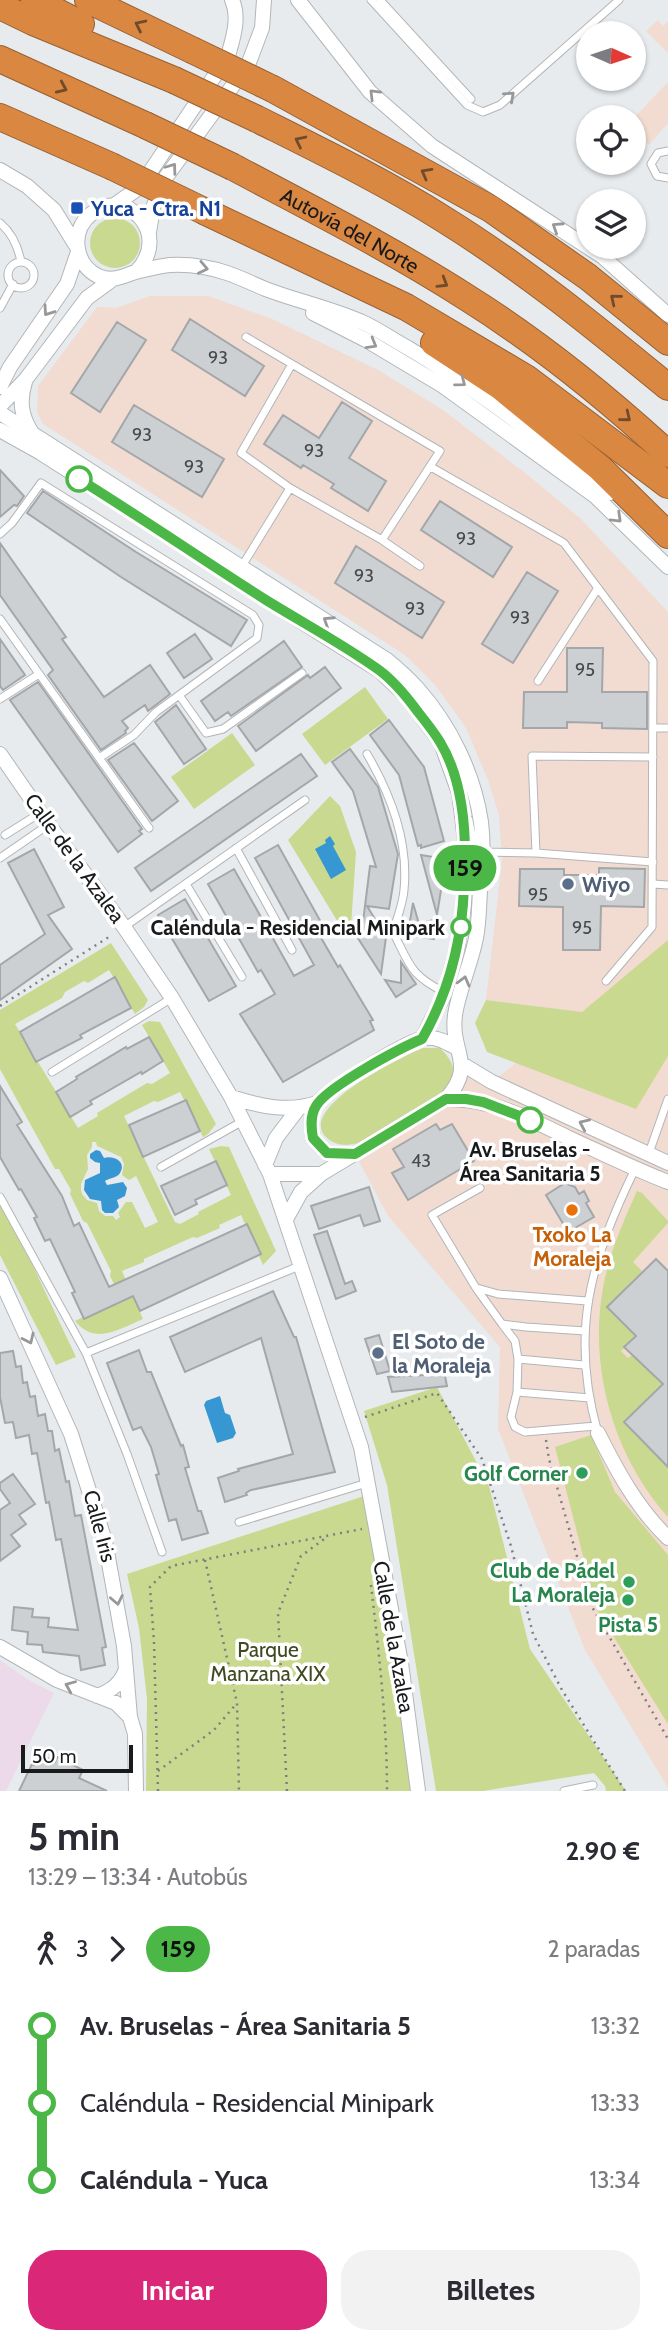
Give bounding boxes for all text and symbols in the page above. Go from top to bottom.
one-way arrow [135,19,147,33]
north arrow [576,21,646,91]
map controls [576,21,646,259]
one-way arrow [55,80,67,94]
one-way arrow [369,89,382,102]
one-way arrow [501,92,514,104]
button: locate [576,105,646,175]
one-way arrow [295,135,307,149]
one-way arrow [164,164,176,176]
one-way arrow [420,168,433,181]
street label: Autovía del Norte [277,182,424,278]
button: layers [576,189,646,259]
place label: Yuca - Ctra. N1 [90,196,221,221]
marker: Yuca - Ctra. N1 [69,200,85,216]
one-way arrow [552,222,565,235]
one-way arrow [197,259,209,274]
one-way arrow [436,274,449,287]
one-way arrow [610,295,623,307]
one-way arrow [44,303,56,316]
one-way arrow [365,336,378,349]
house number: 93 [208,347,228,369]
one-way arrow [453,374,466,387]
one-way arrow [619,409,631,422]
house number: 93 [132,424,152,446]
house number: 93 [304,440,324,462]
house number: 93 [184,456,204,478]
unlabelled marker [66,466,92,492]
one-way arrow [609,509,622,522]
house number: 93 [456,528,476,550]
house number: 93 [354,565,374,587]
house number: 93 [405,598,425,620]
house number: 93 [510,607,530,629]
one-way arrow [323,617,336,630]
house number: 95 [575,659,595,681]
street label: Calle de la Azalea [20,788,130,928]
line badge: 159 [425,845,505,891]
text: 159 [447,853,483,882]
place label: Wiyo [582,872,630,897]
marker: Wiyo [560,876,576,892]
house number: 95 [528,884,548,906]
place label: Caléndula - Residencial Minipark [150,915,446,940]
marker: Caléndula - Residencial Minipark [451,917,471,937]
house number: 95 [572,917,592,939]
one-way arrow [456,975,470,987]
marker: Av. Bruselas - Área Sanitaria 5 [517,1107,543,1133]
one-way arrow [579,1118,591,1132]
place label: Av. Bruselas - Área Sanitaria 5 [459,1137,601,1186]
house number: 43 [411,1150,431,1172]
marker: Txoko La Moraleja [564,1202,580,1218]
place label: Txoko La Moraleja [532,1222,612,1271]
place label: El Soto de la Moraleja [392,1329,491,1378]
one-way arrow [21,1332,35,1345]
marker: El Soto de la Moraleja [370,1345,386,1361]
place label: Golf Corner [464,1461,568,1486]
marker: Golf Corner [574,1465,590,1481]
street label: Calle Iris [78,1487,122,1565]
place label: Club de Pádel La Moraleja [490,1558,616,1607]
street label: Calle de la Azalea [368,1559,420,1715]
marker: Club de Pádel La Moraleja [621,1574,637,1590]
marker: Pista 5 [620,1592,636,1608]
one-way arrow [109,1594,124,1606]
place label: Pista 5 [598,1612,658,1637]
park label: Parque Manzana XIX [210,1637,326,1686]
one-way arrow [65,1680,77,1694]
scale bar [21,1742,133,1774]
text: 50 m [32,1745,76,1768]
text: 5 min [28,1813,120,1860]
text: 2.90 € [565,1835,640,1867]
text: 13:29 – 13:34 · Autobús [28,1863,248,1891]
icon: walk [28,1930,66,1968]
icon: forward [98,1930,136,1968]
text: 159 [160,1934,196,1963]
text: 3 [76,1935,88,1963]
text: 2 paradas [547,1935,640,1963]
text: Av. Bruselas - Área Sanitaria 5 [80,2010,411,2042]
text: 13:32 [591,2012,640,2040]
text: Caléndula - Residencial Minipark [80,2087,434,2119]
text: 13:33 [590,2089,640,2117]
text: Caléndula - Yuca [80,2164,268,2196]
text: 13:34 [590,2166,640,2194]
button: Iniciar [28,2250,327,2330]
button: Billetes [341,2250,640,2330]

